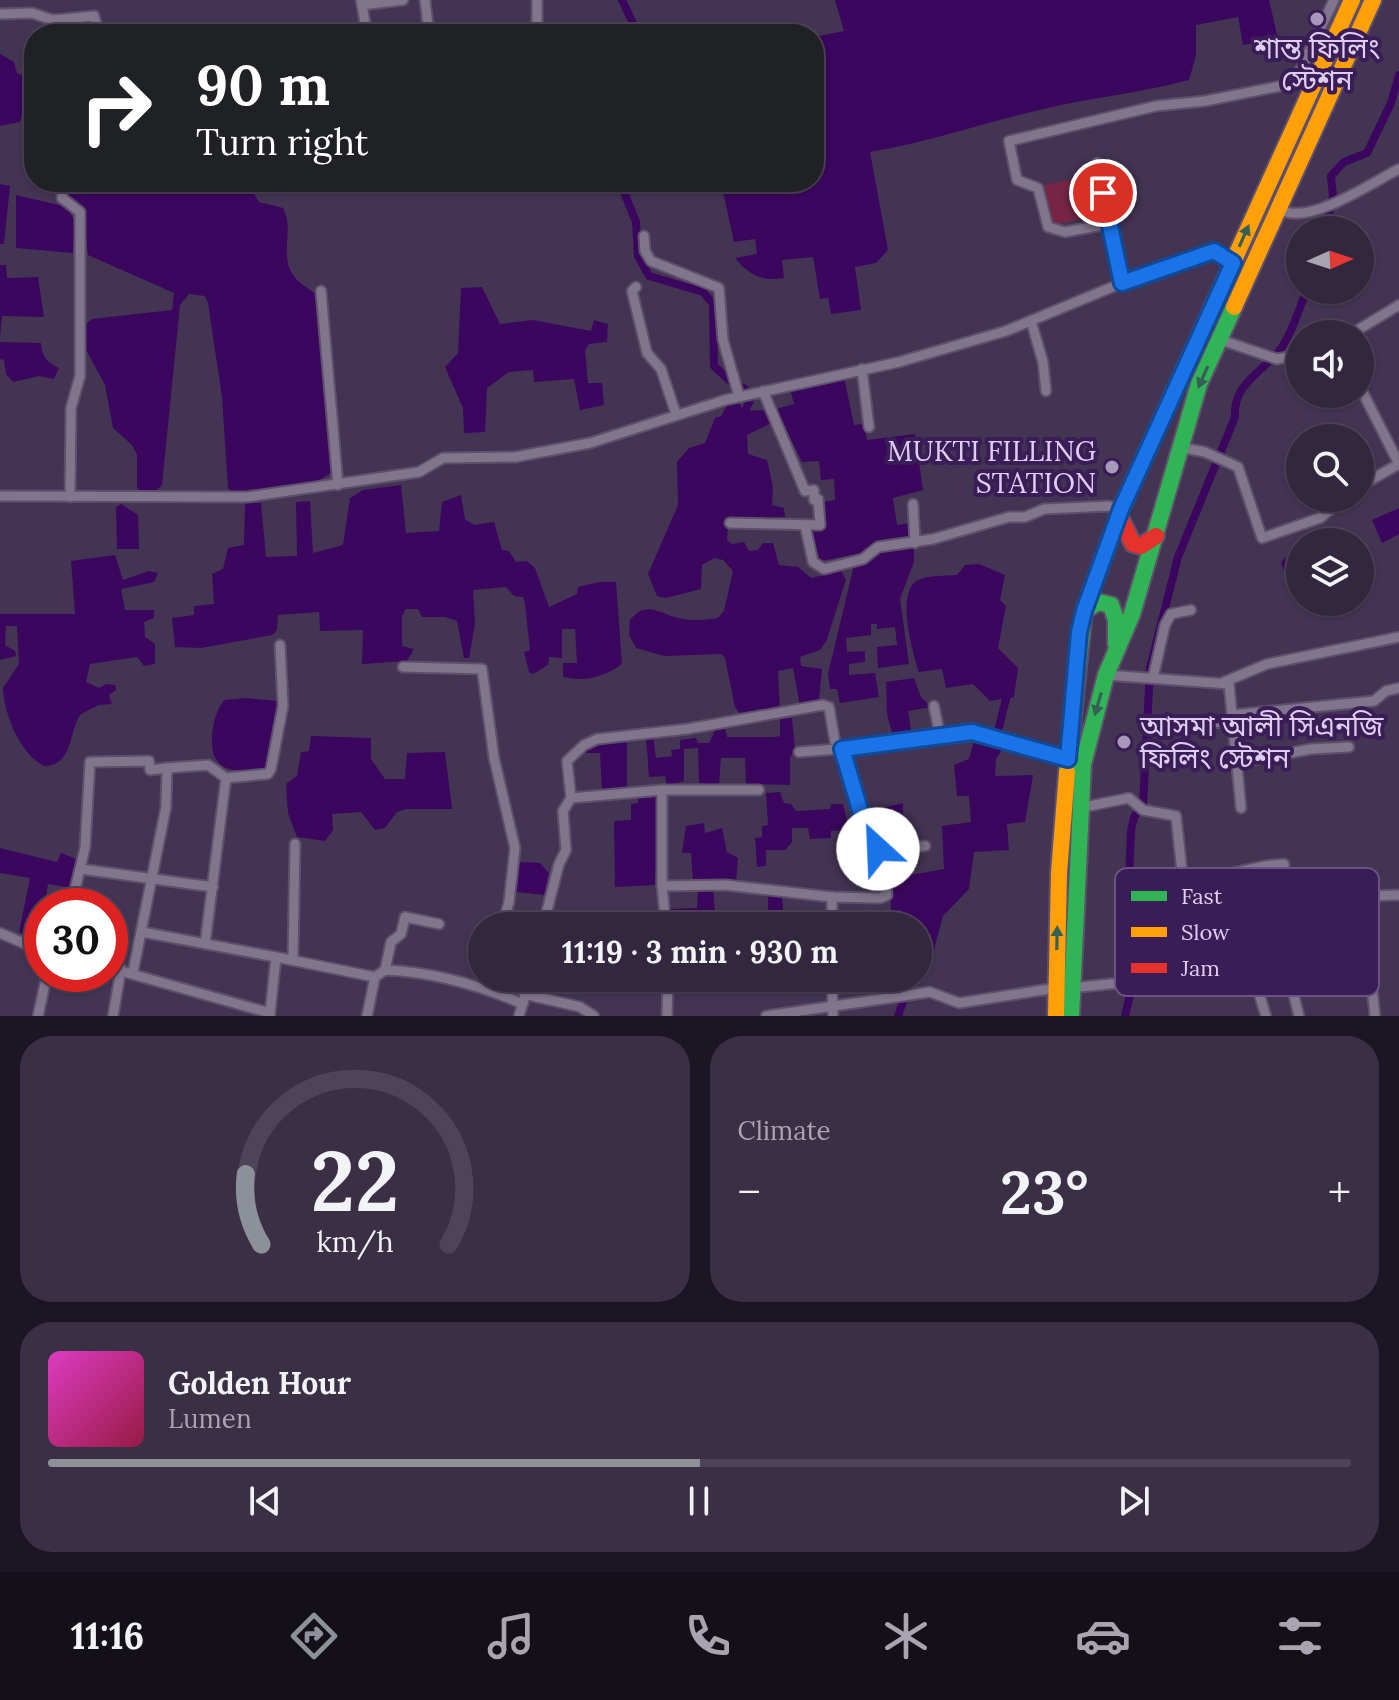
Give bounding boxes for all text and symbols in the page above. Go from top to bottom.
marker: শান্ত ফিলিং স্টেশন [1308,10,1326,28]
place label: শান্ত ফিলিং স্টেশন [1253,30,1380,98]
text: 90 m [196,49,330,120]
icon: right [64,56,168,160]
text: Turn right [196,119,369,165]
pin [1069,159,1137,227]
icon: arrive [1081,171,1125,215]
north arrow [1286,216,1374,304]
map controls [1286,216,1374,616]
one-way arrow [1238,225,1251,248]
button: sound [1286,320,1374,408]
one-way arrow [1196,366,1210,389]
button: search [1286,424,1374,512]
place label: MUKTI FILLING STATION [887,433,1096,501]
marker: MUKTI FILLING STATION [1103,458,1121,476]
button: layers [1286,528,1374,616]
one-way arrow [1091,693,1104,717]
place label: আসমা আলী সিএনজি ফিলিং স্টেশন [1139,708,1384,776]
marker: আসমা আলী সিএনজি ফিলিং স্টেশন [1115,733,1133,751]
position arrow [836,807,920,891]
legend [1115,868,1379,996]
text: Fast [1181,882,1223,910]
speed limit sign: 30 [24,888,128,992]
text: Slow [1181,918,1230,946]
one-way arrow [1051,925,1064,950]
text: 11:19 · 3 min · 930 m [562,933,838,971]
text: Jam [1180,954,1220,982]
text: Climate [738,1114,831,1147]
text: 22 [310,1127,399,1234]
text: 23° [1000,1154,1089,1230]
text: − [738,1164,761,1220]
text: + [1328,1164,1351,1220]
text: km/h [316,1223,393,1260]
text: Golden Hour [168,1364,351,1402]
text: Lumen [168,1402,252,1435]
icon: previous [243,1479,287,1523]
icon: pause [677,1479,721,1523]
icon: next [1112,1479,1156,1523]
icon: directions [286,1608,342,1664]
icon: music [483,1608,539,1664]
icon: phone [680,1608,736,1664]
icon: climate [878,1608,934,1664]
icon: car [1075,1608,1131,1664]
icon: filters [1272,1608,1328,1664]
text: 11:16 [71,1613,144,1659]

